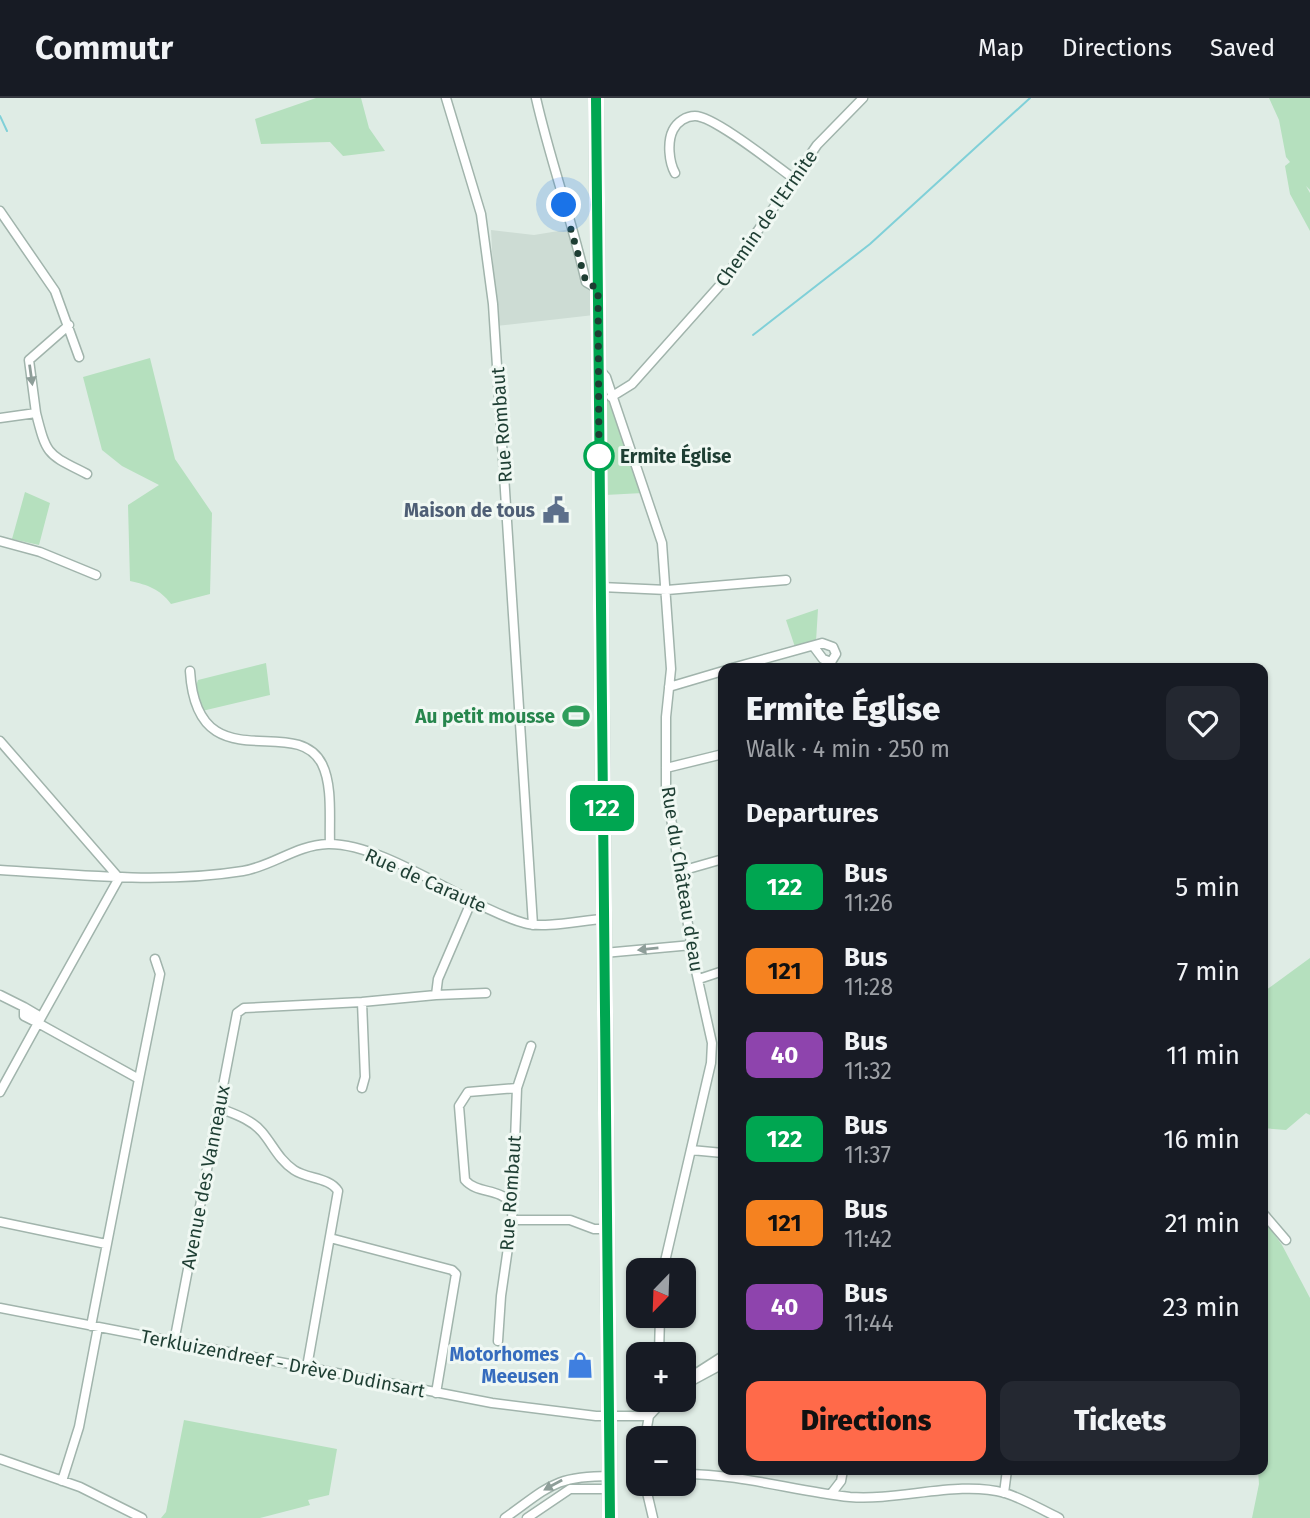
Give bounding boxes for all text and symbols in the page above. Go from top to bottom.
text: Commutr [35,28,173,68]
text: Map [978,34,1024,62]
text: Directions [1062,34,1172,62]
text: Saved [1210,34,1275,62]
street label: Chemin de l'Ermite [711,145,822,291]
your location [546,187,581,222]
one-way arrow [26,364,37,386]
street label: Rue Rombaut [486,366,517,484]
marker: Ermite Église [584,441,614,471]
place label: Ermite Église [620,443,732,468]
public building icon: Maison de tous [541,495,571,525]
place label: Maison de tous [404,499,535,522]
button: heart [1166,686,1240,760]
text: Ermite Église [746,689,940,729]
sports icon: Au petit mousse [561,701,591,731]
place label: Au petit mousse [414,705,555,728]
text: Walk · 4 min · 250 m [746,735,950,763]
line badge: 122 [562,785,642,831]
street label: Rue du Château d'eau [656,785,709,973]
text: 122 [584,794,620,822]
text: Departures [746,798,879,829]
street label: Rue de Caraute [362,843,490,917]
text: Bus [844,858,887,889]
text: 5 min [1175,872,1240,903]
text: 122 [767,873,802,901]
text: 11:26 [844,889,893,917]
text: Bus [844,942,887,973]
one-way arrow [637,944,659,955]
text: 7 min [1177,956,1240,987]
text: 121 [767,957,802,985]
text: 11:28 [844,973,893,1001]
text: Bus [844,1026,887,1057]
text: 11 min [1166,1040,1240,1071]
text: 40 [771,1041,798,1069]
text: 11:32 [844,1057,892,1085]
street label: Avenue des Vanneaux [176,1082,235,1271]
text: Bus [844,1110,887,1141]
text: 16 min [1163,1124,1240,1155]
text: 122 [767,1125,802,1153]
street label: Rue Rombaut [495,1134,526,1252]
text: 11:37 [844,1141,891,1169]
text: Bus [844,1194,887,1225]
text: 21 min [1165,1208,1240,1239]
text: 121 [767,1209,802,1237]
text: 11:42 [844,1225,892,1253]
north arrow [626,1258,696,1328]
map controls [626,1258,696,1496]
text: Bus [844,1278,887,1309]
text: 23 min [1163,1292,1240,1323]
text: 40 [771,1293,798,1321]
text: 11:44 [844,1309,893,1337]
street label: Terkluizendreef - Drève Dudinsart [139,1325,427,1402]
button: + [626,1342,696,1412]
place label: Motorhomes Meeusen [449,1343,559,1388]
shop icon: Motorhomes Meeusen [565,1350,595,1380]
button: Directions [746,1381,986,1461]
button: Tickets [1000,1381,1240,1461]
button: − [626,1426,696,1496]
one-way arrow [544,1479,563,1491]

